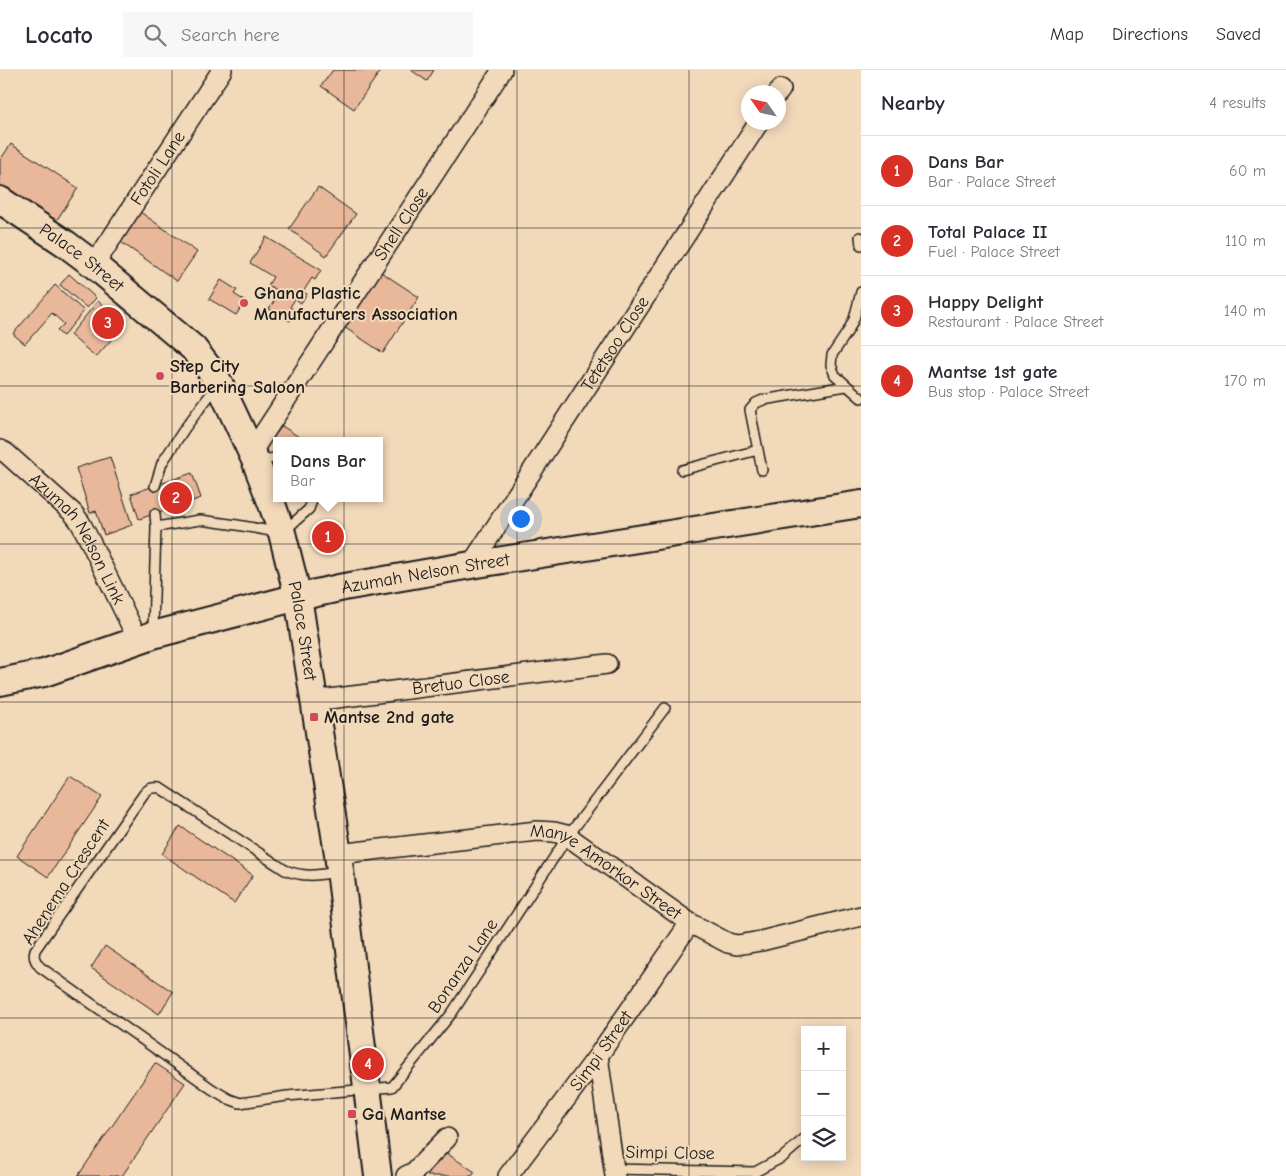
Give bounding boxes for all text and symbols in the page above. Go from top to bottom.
search box [123,12,473,57]
text: Locato [25,21,93,49]
icon: search [141,21,169,49]
text: Search here [181,24,280,46]
text: Map [1050,24,1084,45]
text: Directions [1112,24,1188,45]
text: Saved [1216,24,1261,45]
north arrow [741,85,786,130]
text: Nearby [881,91,945,115]
text: 4 results [1209,94,1266,112]
street label: Fotoli Lane [126,127,189,209]
text: Dans Bar [928,151,1004,173]
text: 1 [894,162,900,180]
text: 60 m [1229,162,1266,180]
text: Bar · Palace Street [928,173,1055,191]
street label: Shell Close [370,183,433,264]
street label: Palace Street [35,219,129,297]
text: Total Palace II [928,221,1048,243]
text: 2 [893,232,901,250]
text: 110 m [1225,232,1266,250]
text: Fuel · Palace Street [928,243,1060,261]
place label: Ghana Plastic Manufacturers Association [254,283,458,325]
text: Happy Delight [928,291,1043,313]
street label: Tetetsoo Close [576,292,653,395]
marker: Ghana Plastic Manufacturers Association [238,297,250,309]
text: 3 [893,302,901,320]
text: 140 m [1224,302,1266,320]
pin: 3 [92,304,124,342]
text: Restaurant · Palace Street [928,313,1103,331]
place label: Step City Barbering Saloon [170,356,305,398]
text: Mantse 1st gate [928,361,1057,383]
marker: Step City Barbering Saloon [154,370,166,382]
text: 4 [893,372,901,390]
text: 170 m [1224,372,1266,390]
text: Bus stop · Palace Street [928,383,1089,401]
popup [273,437,383,502]
text: Dans Bar [290,450,366,472]
street label: Azumah Nelson Link [25,468,130,608]
text: Bar [290,472,315,490]
pin: 2 [160,479,192,517]
your location [508,506,534,532]
pin: 1 [312,518,344,556]
street label: Azumah Nelson Street [340,548,512,598]
street label: Palace Street [284,579,321,683]
street label: Bretuo Close [411,666,511,699]
place label: Mantse 2nd gate [324,707,454,728]
marker: Mantse 2nd gate [308,711,320,723]
street label: Ahenema Crescent [18,815,115,949]
street label: Manye Amorkor Street [529,820,686,924]
street label: Bonanza Lane [424,915,502,1017]
street label: Simpi Street [565,1006,637,1095]
map controls [801,1026,846,1161]
button: + [801,1026,846,1071]
pin: 4 [352,1045,384,1083]
button: − [801,1071,846,1116]
place label: Ga Mantse [362,1104,446,1125]
marker: Ga Mantse [346,1108,358,1120]
button: layers [801,1116,846,1161]
street label: Simpi Close [625,1142,715,1164]

